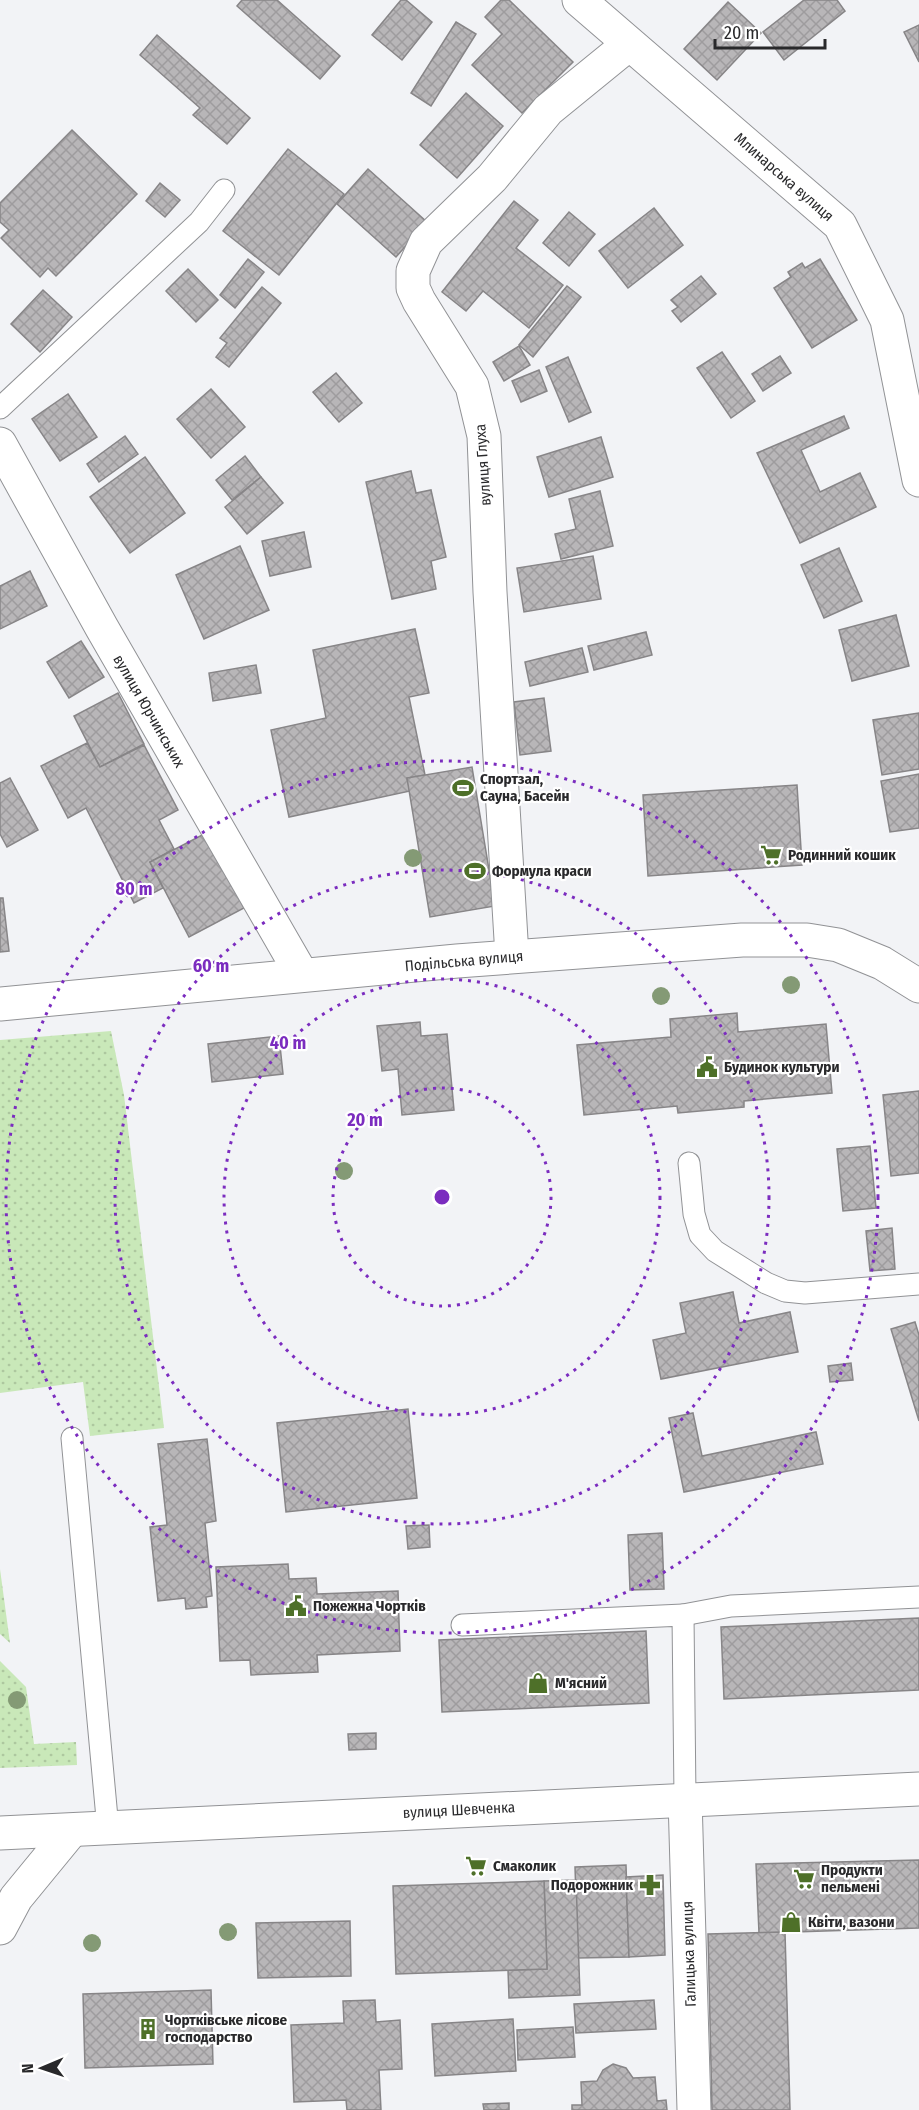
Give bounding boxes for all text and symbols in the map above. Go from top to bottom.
scale bar [715,12,824,50]
text: 20 m [724,22,759,44]
street label: Млинарська вулиця [731,129,837,225]
street label: вулиця Глуха [471,423,495,507]
street label: вулиця Юрчинських [109,651,189,771]
place label: Спортзал, Сауна, Басейн [480,770,569,805]
sports icon: Спортзал, Сауна, Басейн [451,776,475,800]
supermarket icon: Родинний кошик [759,843,783,867]
place label: Родинний кошик [788,846,896,864]
sports icon: Формула краси [463,859,487,883]
place label: Формула краси [492,862,592,880]
text: 80 m [116,878,152,900]
street label: Подільська вулиця [404,947,524,975]
text: 60 m [193,955,229,977]
text: 40 m [270,1032,306,1054]
public building icon: Будинок культури [695,1055,719,1079]
place label: Будинок культури [724,1058,840,1076]
text: 20 m [346,1109,383,1131]
centre of rings [432,1187,452,1207]
public building icon: Пожежна Чортків [284,1594,308,1618]
place label: Пожежна Чортків [313,1597,426,1615]
shop icon: М'ясний [526,1671,550,1695]
place label: М'ясний [555,1674,607,1692]
street label: вулиця Шевченка [402,1798,516,1822]
supermarket icon: Смаколик [464,1854,488,1878]
place label: Смаколик [493,1857,556,1875]
place label: Продукти пельмені [821,1861,883,1896]
supermarket icon: Продукти пельмені [792,1867,816,1891]
pharmacy icon: Подорожник [638,1873,662,1897]
place label: Подорожник [551,1876,633,1894]
street label: Галицька вулиця [678,1901,700,2007]
shop icon: Квіти, вазони [779,1910,803,1934]
place label: Квіти, вазони [808,1913,895,1931]
place label: Чортківське лісове господарство [165,2011,288,2046]
building icon: Чортківське лісове господарство [136,2017,160,2041]
north arrow [12,2038,72,2098]
text: N [18,2063,37,2074]

